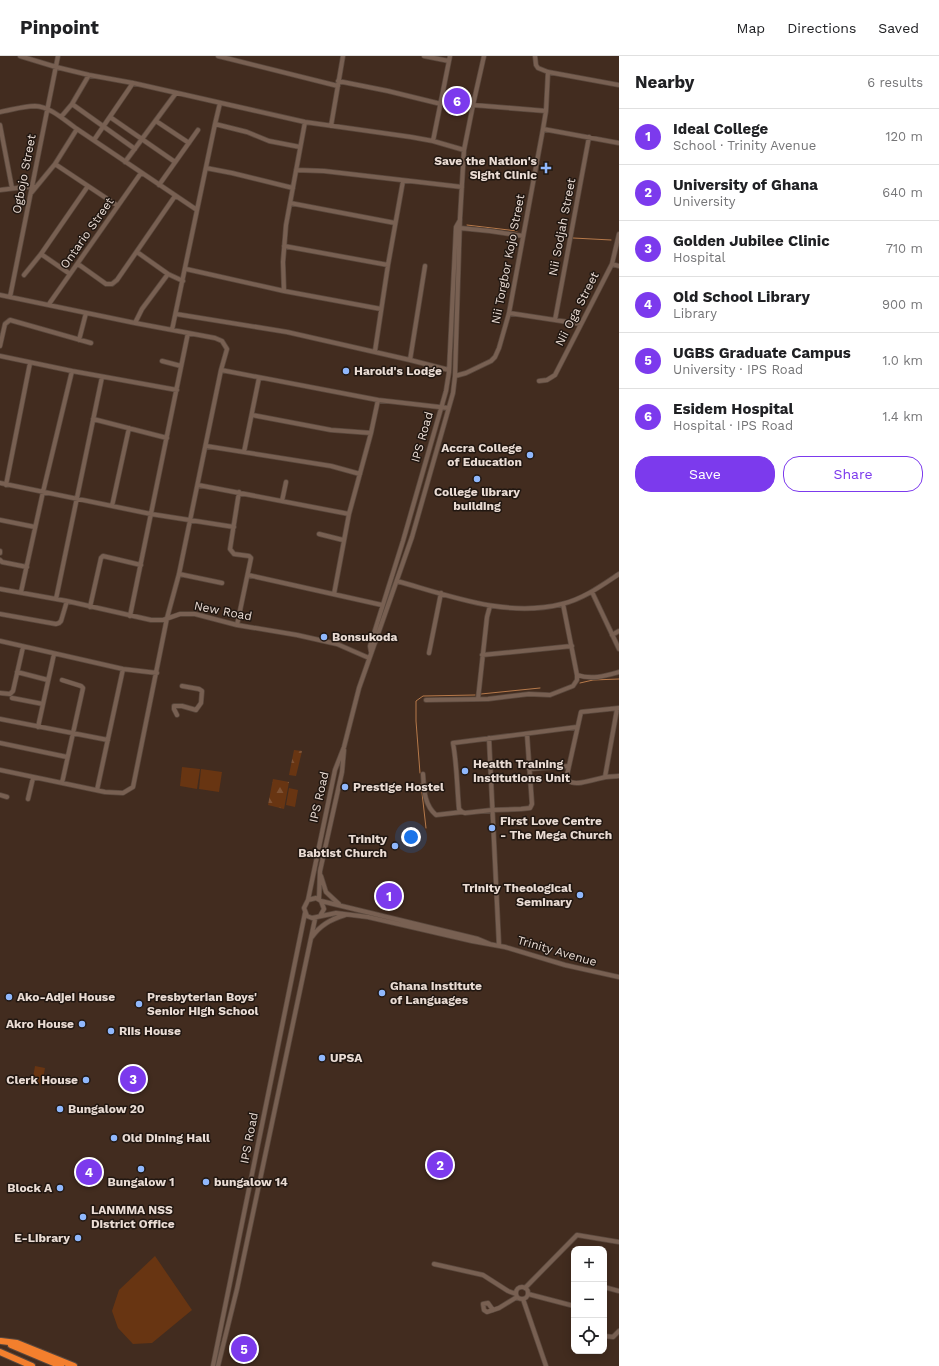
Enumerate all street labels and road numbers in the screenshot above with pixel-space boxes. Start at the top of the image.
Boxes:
street label: Ogbojo Street [9,133,39,215]
street label: Nii Sodjah Street [546,177,578,277]
street label: Nii Torgbor Kojo Street [489,193,527,325]
street label: Ontario Street [57,195,117,271]
street label: Nii Oga Street [552,270,602,348]
street label: IPS Road [408,410,436,464]
street label: New Road [193,599,253,623]
street label: IPS Road [306,770,332,824]
street label: Trinity Avenue [516,933,598,969]
street label: IPS Road [237,1111,261,1165]

